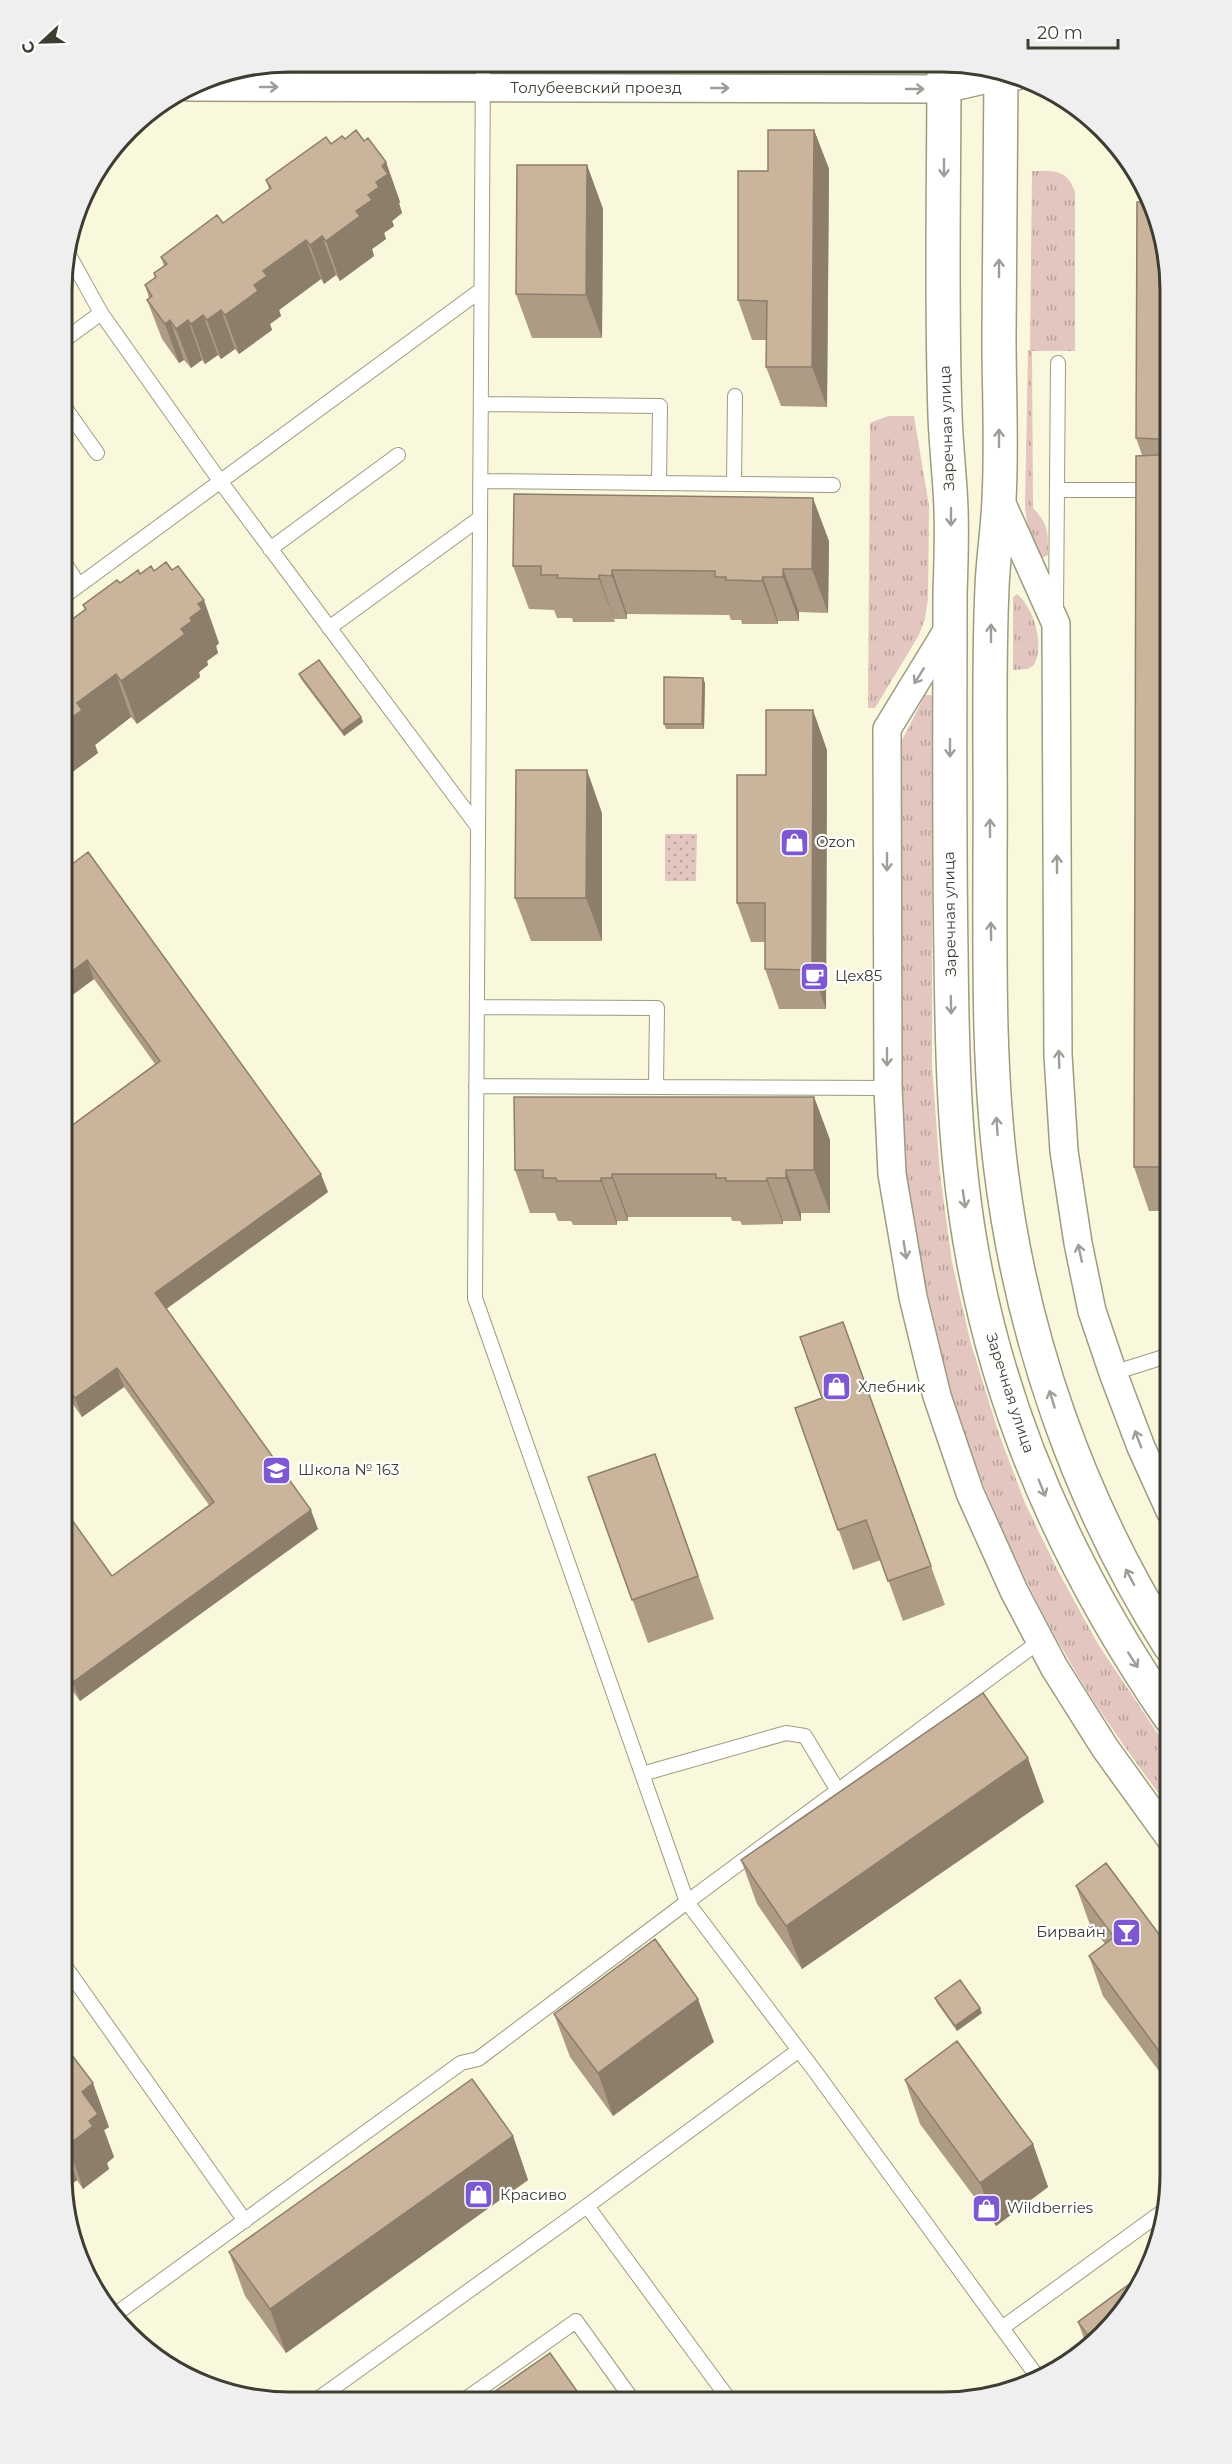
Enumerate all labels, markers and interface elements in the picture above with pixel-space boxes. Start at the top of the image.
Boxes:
north arrow [12,12,72,72]
scale bar [1028,12,1118,50]
text: 20 m [1037,22,1083,44]
text: С [17,38,40,56]
street label: Толубеевский проезд [510,78,682,97]
one-way arrow [258,81,278,93]
one-way arrow [710,82,730,94]
one-way arrow [905,83,925,95]
one-way arrow [938,158,950,178]
one-way arrow [994,259,1005,279]
street label: Заречная улица [935,365,958,491]
one-way arrow [993,429,1005,449]
one-way arrow [945,507,957,527]
one-way arrow [986,624,997,644]
one-way arrow [913,667,925,684]
one-way arrow [944,737,956,757]
one-way arrow [985,819,996,839]
shop icon: Ozon [779,826,811,858]
place label: Ozon [816,832,856,851]
one-way arrow [881,851,893,871]
street label: Заречная улица [939,851,960,977]
one-way arrow [1051,855,1063,875]
one-way arrow [985,921,997,941]
cafe icon: Цех85 [798,960,830,992]
place label: Цех85 [835,966,882,985]
one-way arrow [946,995,957,1015]
one-way arrow [881,1046,893,1066]
one-way arrow [1053,1050,1064,1070]
one-way arrow [991,1116,1002,1136]
one-way arrow [959,1189,970,1209]
one-way arrow [900,1240,911,1260]
one-way arrow [1074,1244,1085,1263]
street label: Заречная улица [982,1330,1039,1455]
shop icon: Хлебник [821,1371,853,1403]
place label: Хлебник [858,1377,926,1396]
one-way arrow [1046,1390,1057,1409]
one-way arrow [1131,1430,1142,1449]
school or university icon: Школа № 163 [261,1454,293,1486]
place label: Школа № 163 [298,1460,399,1479]
one-way arrow [1037,1478,1048,1497]
one-way arrow [1124,1569,1136,1586]
one-way arrow [1127,1652,1139,1668]
bar icon: Бирвайн [1111,1916,1143,1948]
place label: Бирвайн [1036,1922,1106,1941]
shop icon: Красиво [463,2179,495,2211]
place label: Красиво [500,2185,567,2204]
shop icon: Wildberries [970,2192,1002,2224]
place label: Wildberries [1007,2198,1093,2217]

